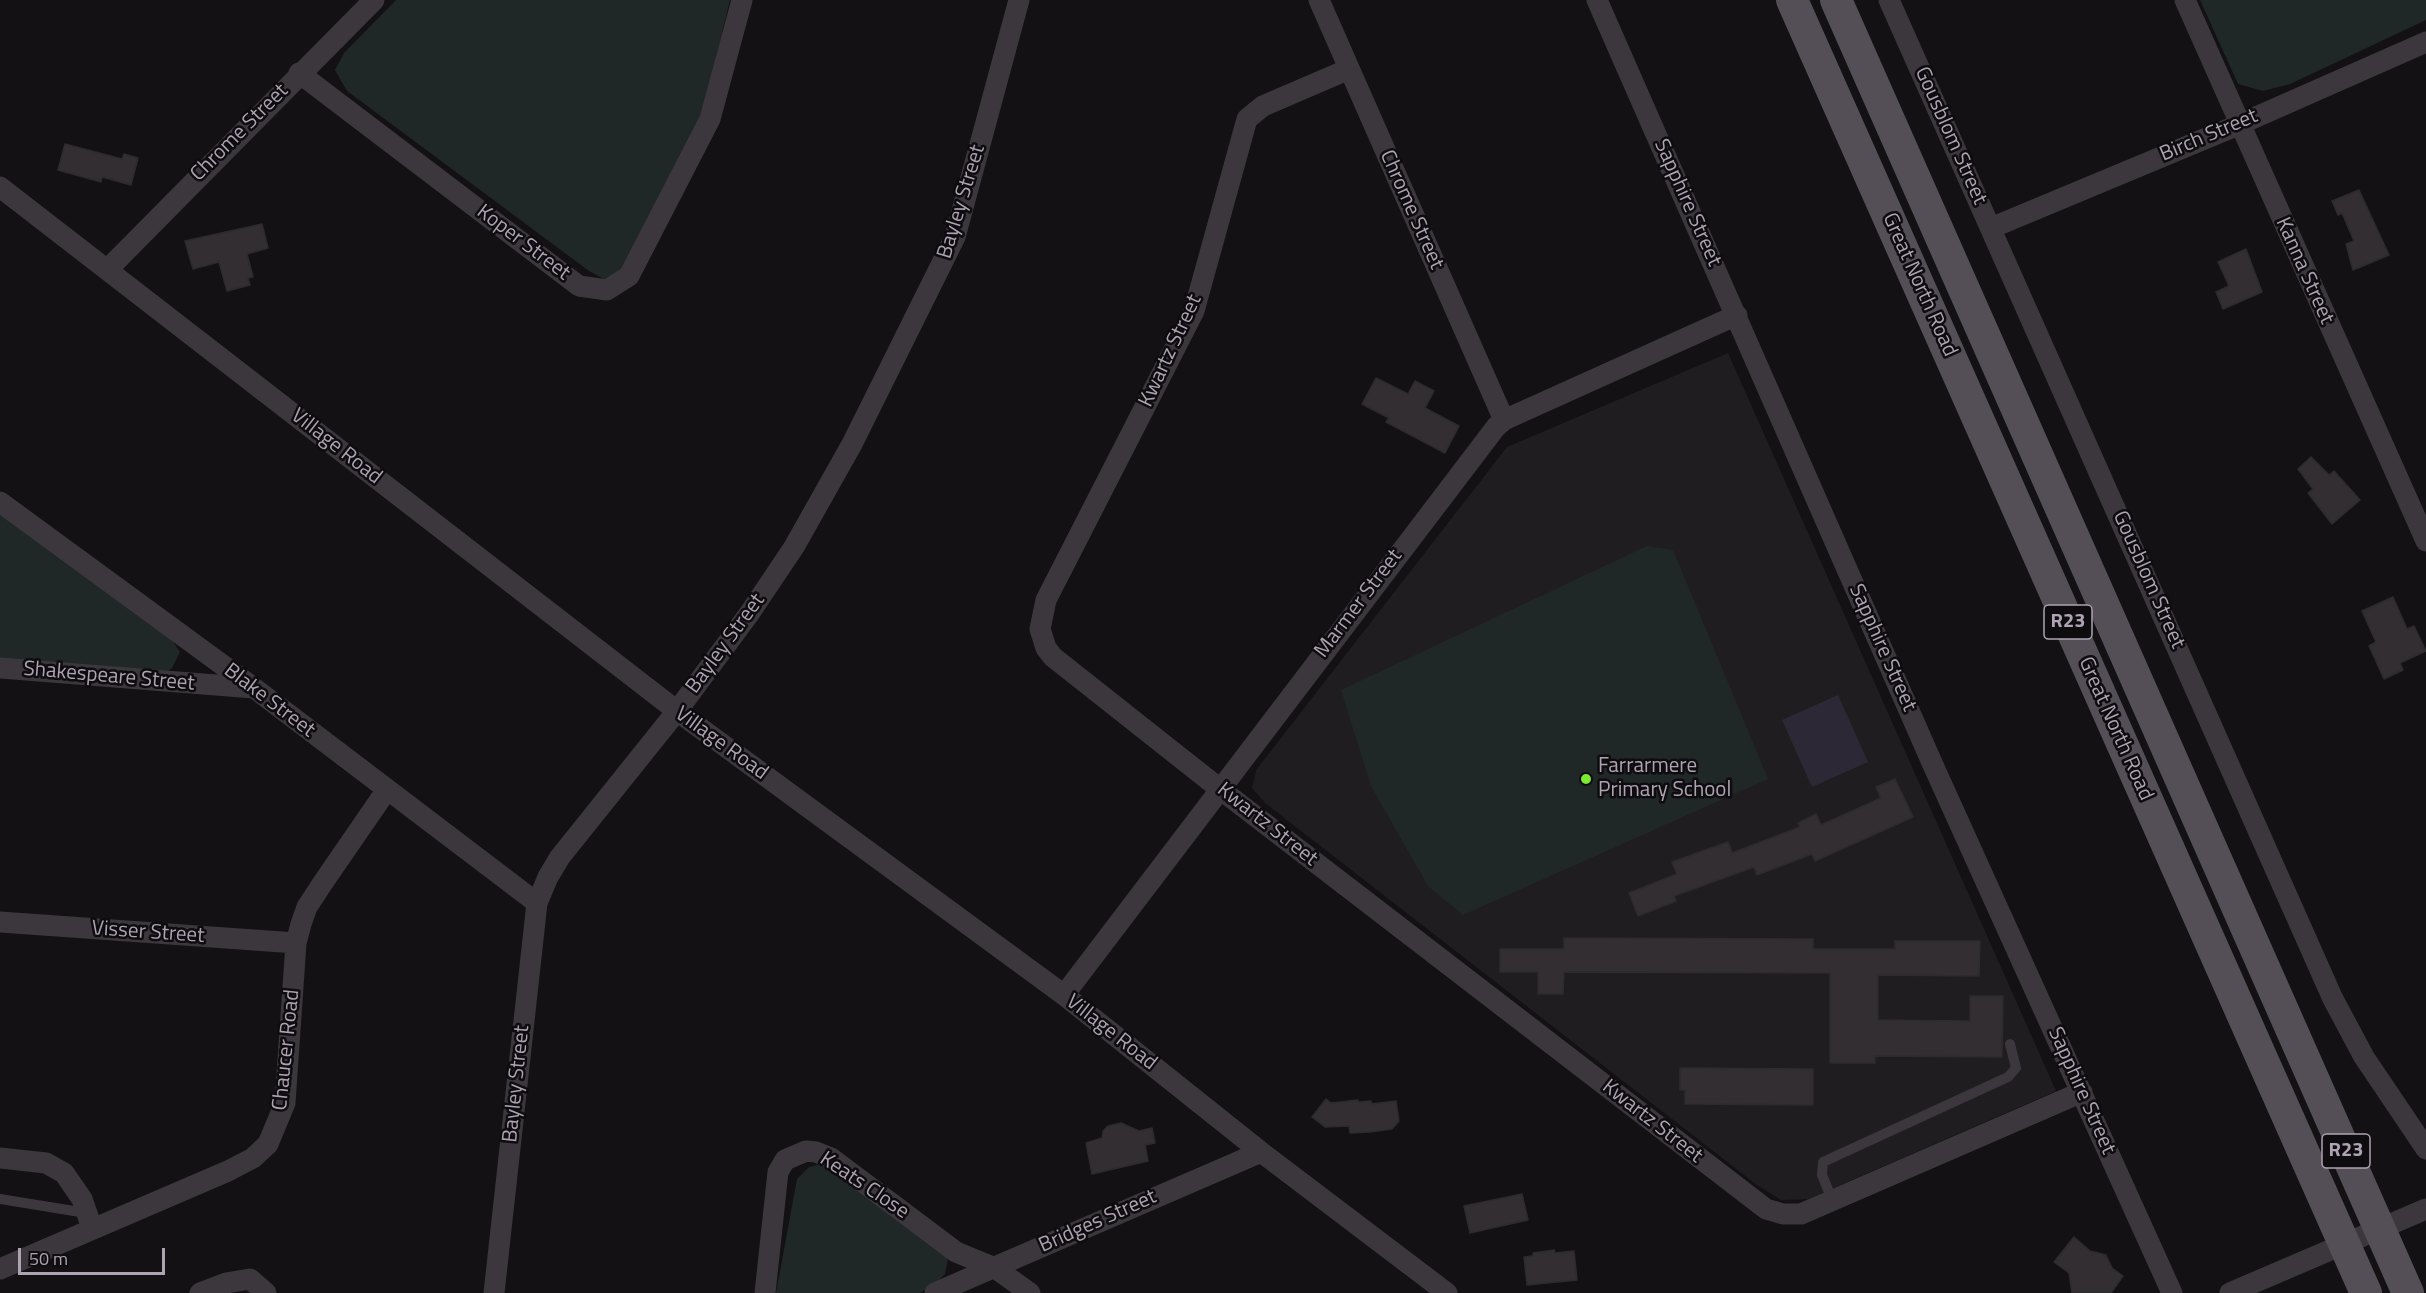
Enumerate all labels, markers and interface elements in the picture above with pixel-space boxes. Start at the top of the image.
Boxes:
street label: Gousblom Street [1908,63,1992,209]
street label: Chrome Street [186,79,294,187]
street label: Birch Street [2156,104,2262,168]
street label: Sapphire Street [1648,136,1726,270]
street label: Bayley Street [933,142,991,262]
street label: Chrome Street [1374,147,1448,273]
street label: Koper Street [471,200,575,286]
street label: Great North Road [1876,209,1962,361]
street label: Kanna Street [2269,214,2339,328]
street label: Kwartz Street [1134,291,1208,411]
street label: Village Road [285,404,387,490]
street label: Gousblom Street [2106,507,2190,653]
street label: Marmer Street [1310,545,1408,663]
street label: Sapphire Street [1843,581,1921,715]
street label: Bayley Street [681,589,771,699]
road number: R23 [2044,605,2092,639]
street label: Great North Road [2072,653,2158,805]
street label: Shakespeare Street [22,657,196,697]
street label: Blake Street [219,659,319,743]
street label: Village Road [670,702,772,786]
place label: Farrarmere Primary School [1598,754,1731,804]
marker: Farrarmere Primary School [1579,772,1593,786]
street label: Kwartz Street [1212,778,1322,872]
street label: Visser Street [91,916,205,950]
street label: Chaucer Road [268,988,306,1112]
street label: Village Road [1060,990,1162,1076]
street label: Bayley Street [498,1024,536,1144]
street label: Sapphire Street [2042,1024,2120,1158]
street label: Kwartz Street [1597,1075,1707,1169]
road number: R23 [2322,1134,2370,1168]
street label: Keats Close [815,1147,913,1225]
street label: Bridges Street [1035,1185,1161,1259]
scale bar [21,1236,168,1274]
text: 50 m [29,1245,68,1272]

